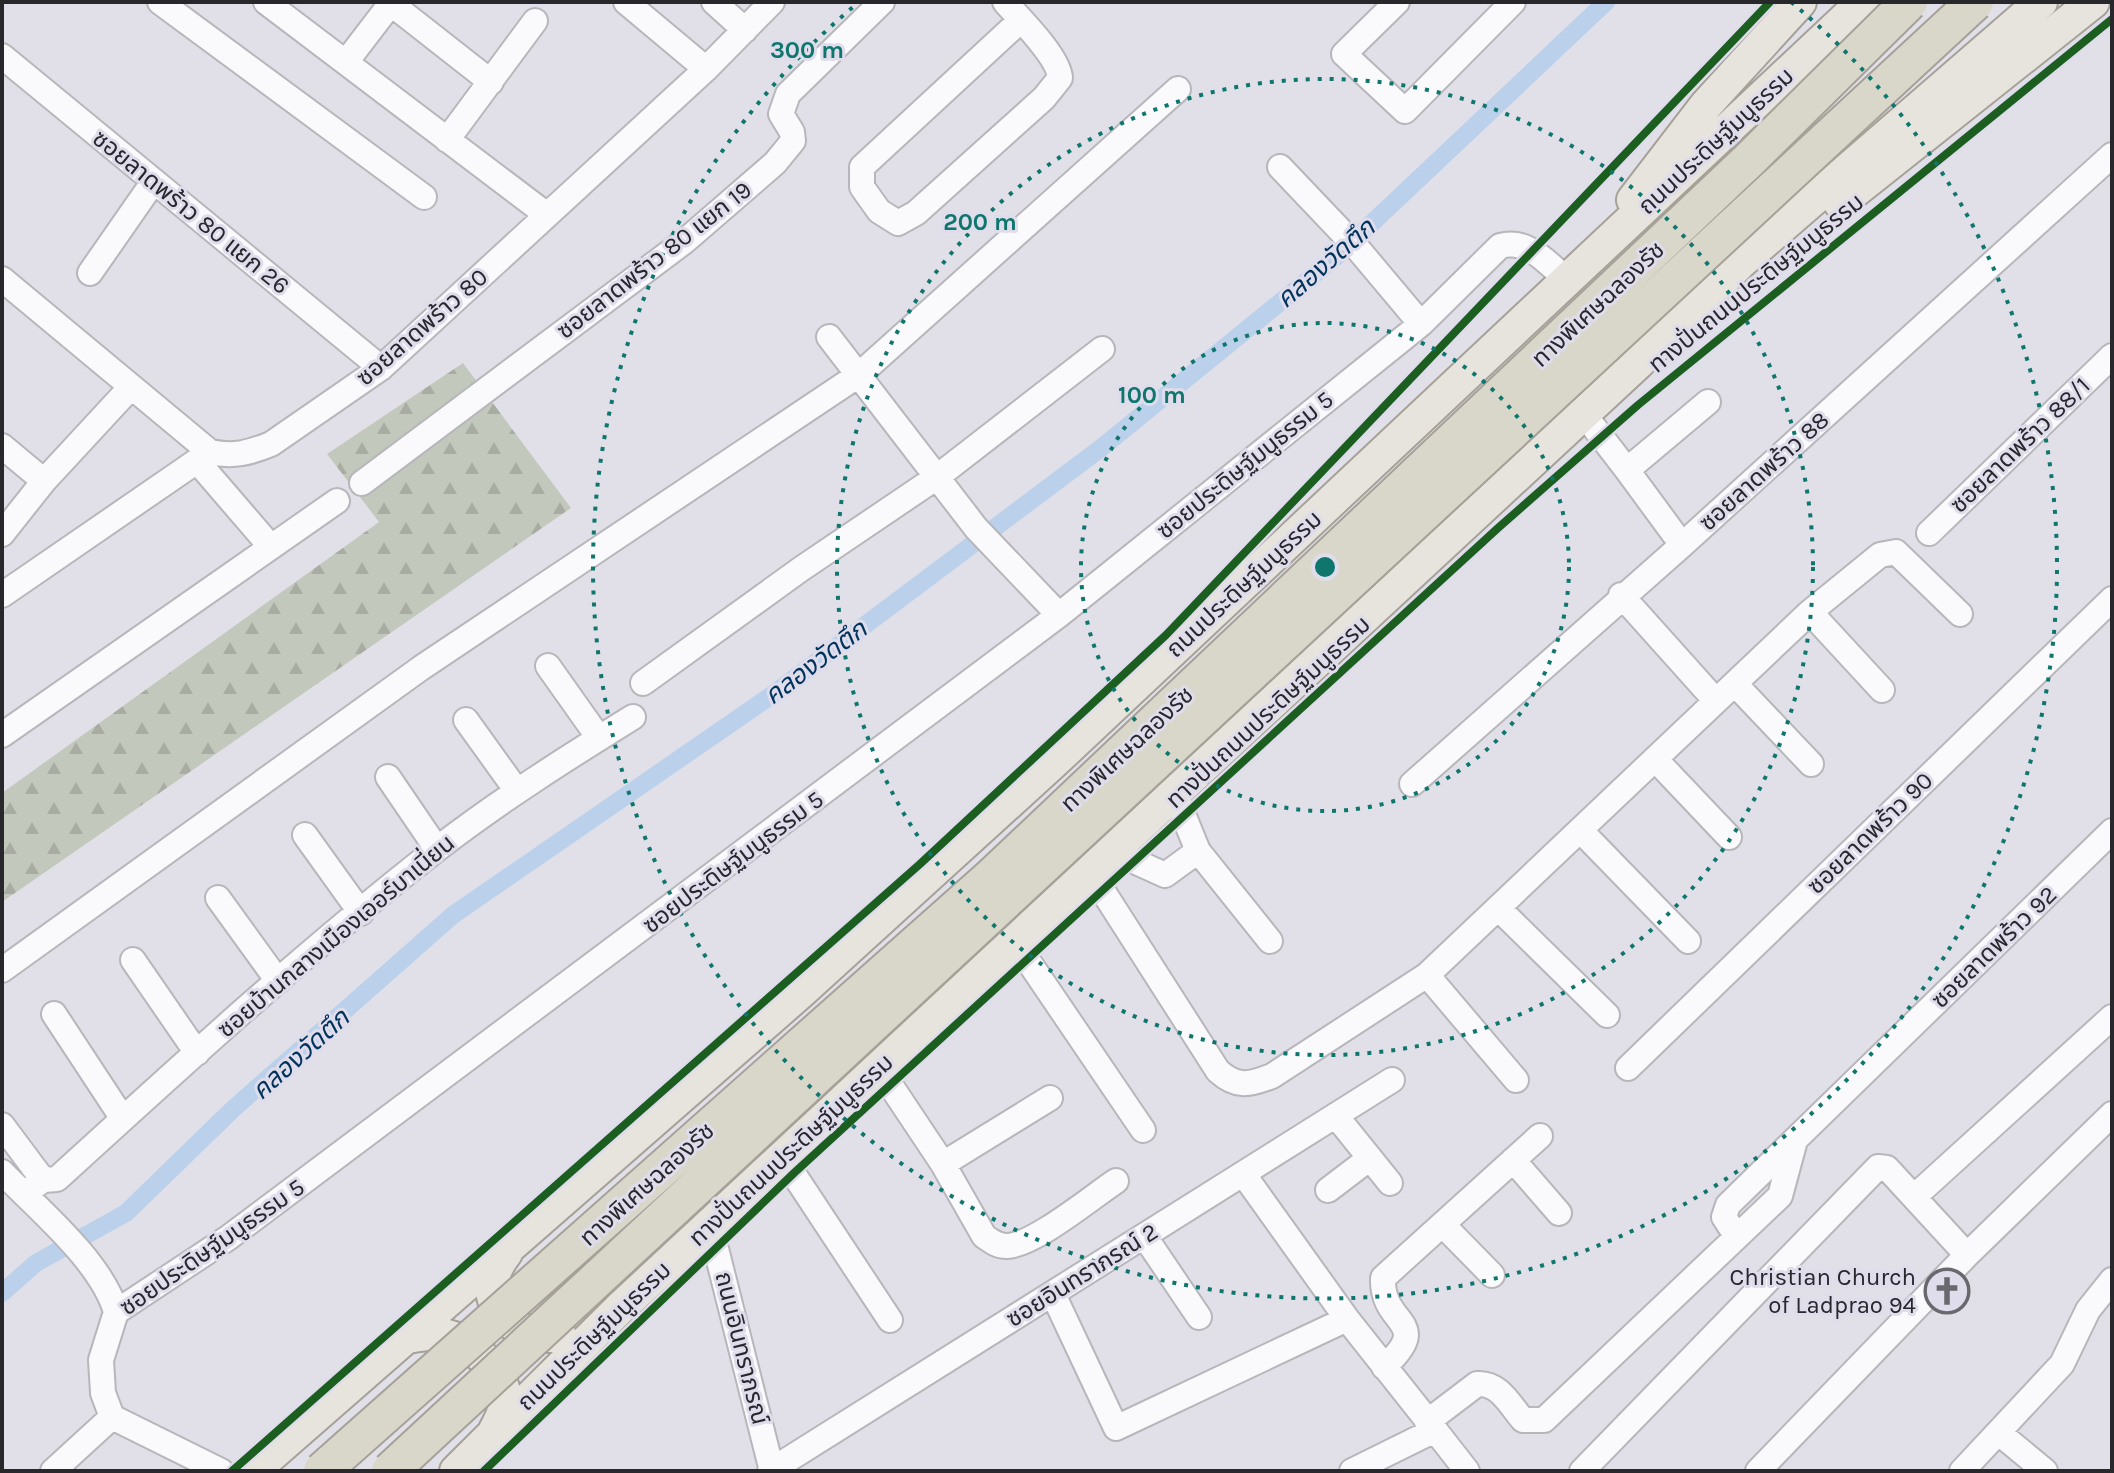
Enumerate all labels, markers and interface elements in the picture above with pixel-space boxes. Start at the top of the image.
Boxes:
text: 300 m [770,36,844,64]
street label: ถนนประดิษฐ์มนูธรรม [1633,62,1800,221]
street label: ซอยลาดพร้าว 80 แยก 26 [87,124,295,300]
street label: ซอยลาดพร้าว 80 แยก 19 [551,175,757,345]
street label: ทางปั่นถนนประดิษฐ์มนูธรรม [1642,186,1870,379]
text: 200 m [943,208,1017,236]
water label: คลองวัดตึก [1270,211,1382,315]
street label: ทางพิเศษฉลองรัช [1526,235,1670,373]
street label: ซอยลาดพร้าว 80 [351,263,493,391]
street label: ซอยลาดพร้าว 88/1 [1944,371,2096,519]
text: 100 m [1118,381,1186,409]
street label: ซอยประดิษฐ์มนูธรรม 5 [1151,385,1340,546]
street label: ซอยลาดพร้าว 88 [1693,405,1835,537]
street label: ถนนประดิษฐ์มนูธรรม [1161,505,1328,664]
centre of rings [1311,553,1339,581]
street label: ทางปั่นถนนประดิษฐ์มนูธรรม [1159,609,1376,815]
water label: คลองวัดตึก [758,613,874,711]
street label: ทางพิเศษฉลองรัช [1055,680,1199,818]
street label: ซอยลาดพร้าว 90 [1801,766,1939,900]
street label: ซอยประดิษฐ์มนูธรรม 5 [637,785,829,940]
street label: ซอยบ้านกลางเมืองเออร์บาเนี่ยน [210,826,460,1043]
street label: ซอยลาดพร้าว 92 [1926,880,2062,1014]
water label: คลองวัดตึก [245,1002,357,1106]
street label: ทางปั่นถนนประดิษฐ์มนูธรรม [682,1047,899,1253]
street label: ทางพิเศษฉลองรัช [574,1116,720,1252]
street label: ซอยประดิษฐ์มนูธรรม 5 [114,1173,310,1322]
street label: ซอยอินทราภรณ์ 2 [1001,1217,1163,1333]
street label: ถนนประดิษฐ์มนูธรรม [512,1256,677,1417]
place label: Christian Church of Ladprao 94 [1730,1263,1916,1319]
church icon: Christian Church of Ladprao 94 [1923,1267,1971,1315]
street label: ถนนอินทราภรณ์ [709,1269,775,1427]

